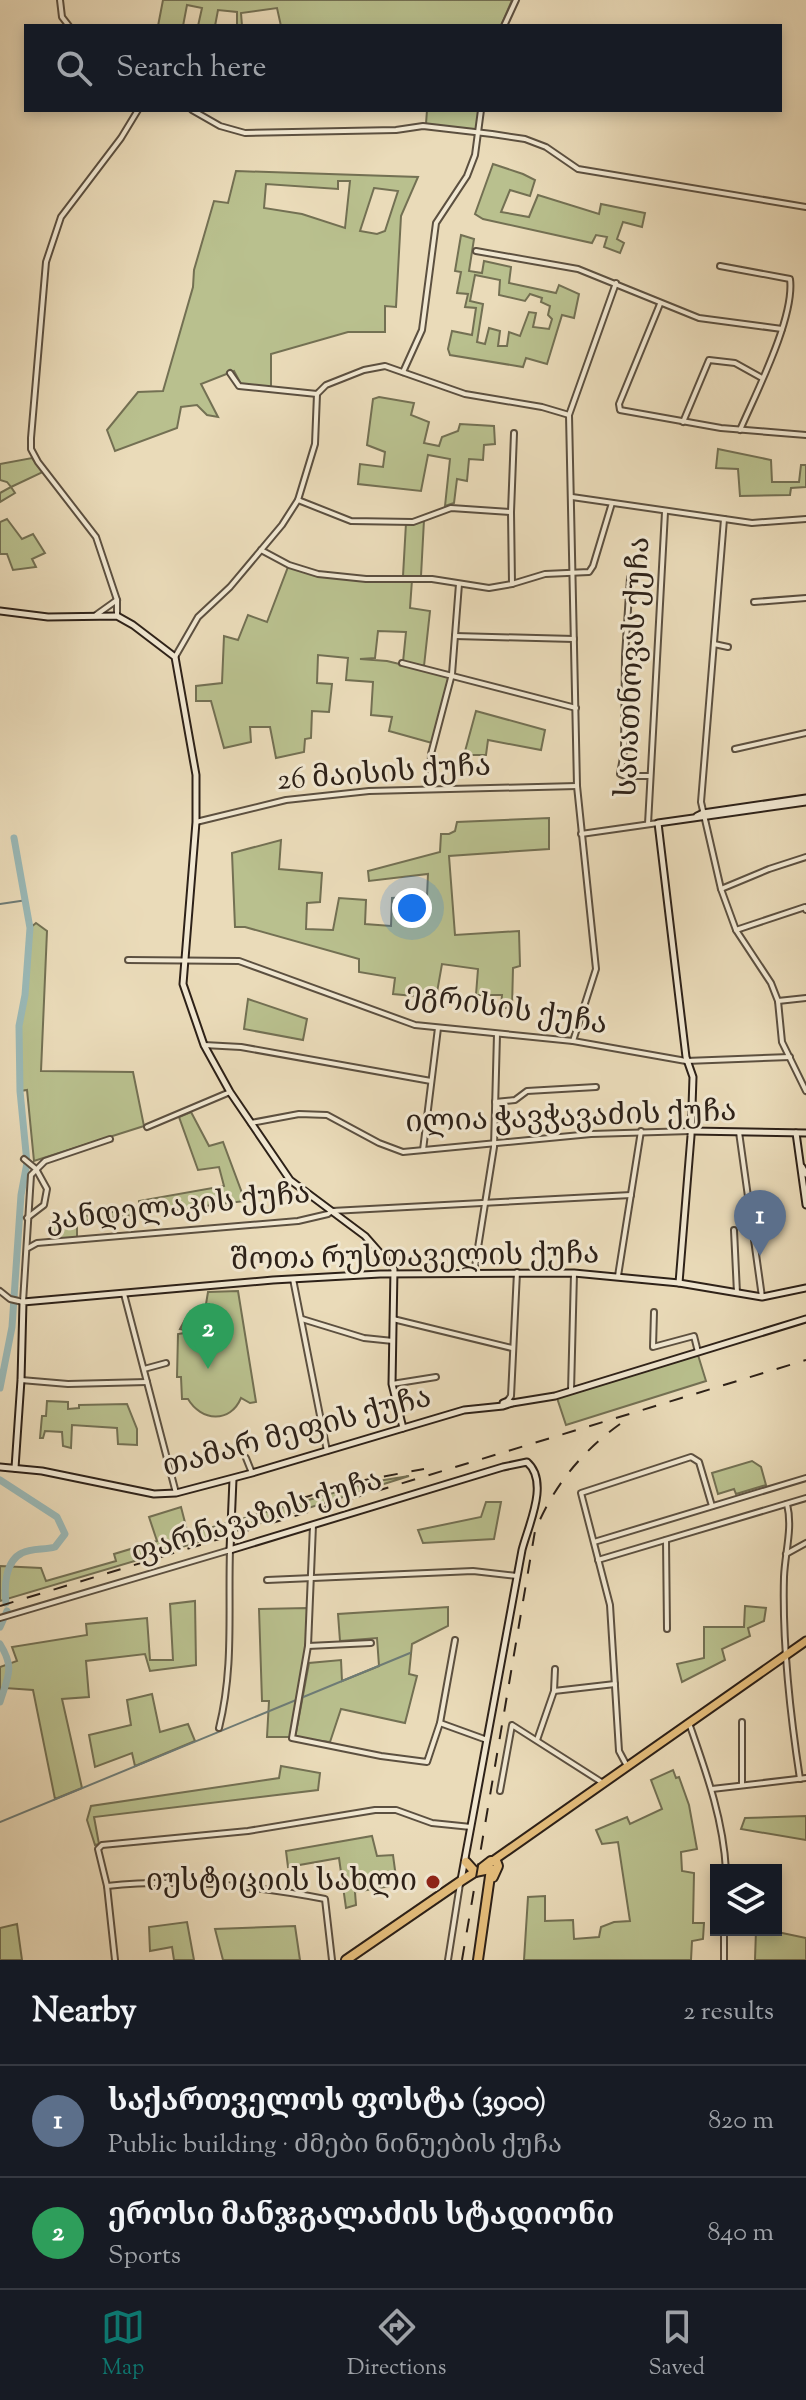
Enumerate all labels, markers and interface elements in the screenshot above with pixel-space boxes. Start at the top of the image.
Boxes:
search box [24,24,782,112]
icon: search [52,46,96,90]
text: Search here [116,47,266,90]
street label: საიათნოვას ქუჩა [606,536,662,798]
street label: 26 მაისის ქუჩა [276,745,492,803]
your location [392,888,432,928]
street label: ეგრისის ქუჩა [402,973,610,1047]
street label: ილია ჭავჭავაძის ქუჩა [405,1091,737,1145]
street label: კანდელაკის ქუჩა [44,1173,312,1243]
pin: 1 [734,1190,786,1256]
street label: შოთა რუსთაველის ქუჩა [230,1233,600,1283]
pin: 2 [182,1303,234,1369]
street label: თამარ მეფის ქუჩა [158,1376,436,1490]
street label: ფარნავაზის ქუჩა [126,1459,388,1577]
place label: იუსტიციის სახლი [146,1861,417,1904]
map controls [710,1864,782,1936]
button: layers [710,1864,782,1936]
marker: იუსტიციის სახლი [424,1873,442,1891]
text: Nearby [32,1988,137,2037]
text: 2 results [683,1994,774,2031]
text: საქართველოს ფოსტა (3900) [108,2081,546,2124]
text: 1 [54,2103,62,2140]
text: 820 m [708,2103,774,2140]
text: Public building · ძმები ნინუების ქუჩა [108,2127,562,2164]
text: ეროსი მანჯგალაძის სტადიონი [108,2195,614,2238]
text: 2 [52,2215,64,2252]
text: 840 m [708,2215,774,2252]
text: Sports [108,2238,181,2275]
tab: Map [101,2305,145,2385]
tab: Directions [347,2305,446,2385]
tab: Saved [648,2305,705,2385]

